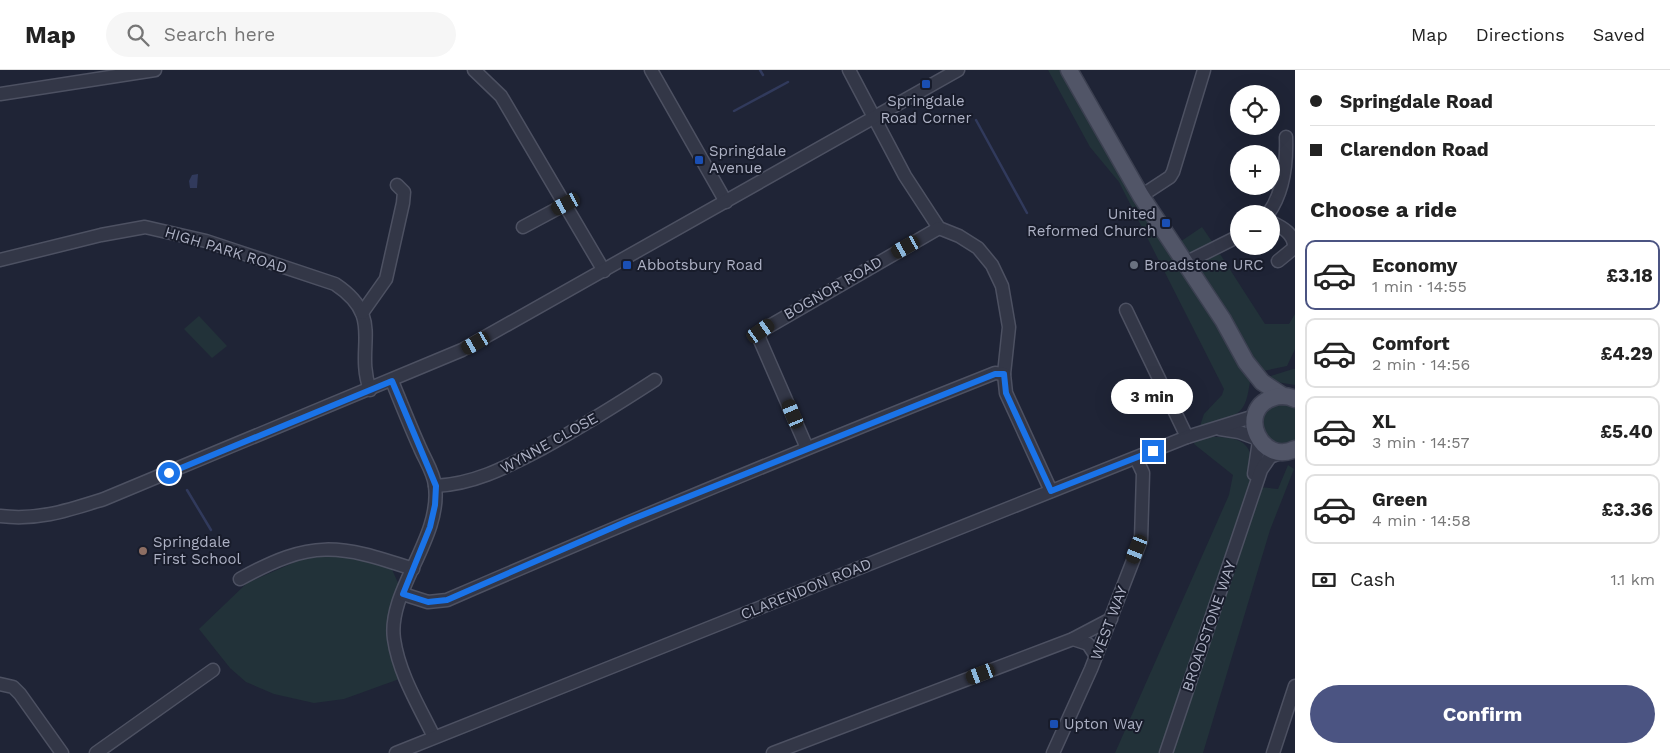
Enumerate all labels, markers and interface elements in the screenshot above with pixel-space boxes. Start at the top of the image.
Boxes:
search box [106,12,456,57]
text: Map [25,21,76,49]
icon: search [124,21,152,49]
text: Search here [164,23,275,46]
text: Map [1411,24,1448,45]
text: Directions [1476,24,1565,45]
text: Saved [1593,24,1645,45]
marker: Springdale Road Corner [920,78,932,90]
map controls [1230,85,1280,255]
button: locate [1230,85,1280,135]
text: Springdale Road [1340,90,1493,113]
place label: Springdale Road Corner [880,92,972,127]
text: Clarendon Road [1340,138,1489,161]
place label: Springdale Avenue [709,142,786,177]
button: + [1230,145,1280,195]
marker: Springdale Avenue [693,154,705,166]
car [549,190,582,218]
text: Choose a ride [1310,197,1457,222]
place label: United Reformed Church [1027,205,1156,240]
button: − [1230,205,1280,255]
marker: United Reformed Church [1160,217,1172,229]
street label: HIGH PARK ROAD [163,223,289,277]
car [889,233,922,261]
street label: BOGNOR ROAD [781,253,885,323]
icon: car [1312,253,1357,298]
text: Economy [1372,254,1457,277]
place label: Abbotsbury Road [637,256,763,274]
place label: Broadstone URC [1144,256,1264,274]
marker: Abbotsbury Road [621,259,633,271]
marker: Broadstone URC [1128,259,1140,271]
text: £3.18 [1606,264,1653,287]
text: 1 min · 14:55 [1372,277,1467,296]
car [744,316,777,346]
car [459,329,492,357]
icon: car [1312,331,1357,376]
text: Comfort [1372,332,1450,355]
text: £4.29 [1600,342,1653,365]
text: 2 min · 14:56 [1372,355,1470,374]
callout: 3 min [1112,378,1194,414]
text: 3 min [1130,387,1174,406]
car [780,397,805,431]
street label: WYNNE CLOSE [497,409,601,477]
icon: car [1312,409,1357,454]
text: XL [1372,410,1396,433]
text: £5.40 [1600,420,1653,443]
text: 3 min · 14:57 [1372,433,1469,452]
route end [1142,440,1164,462]
route start [158,462,180,484]
icon: car [1312,487,1357,532]
text: Green [1372,488,1428,511]
text: £3.36 [1601,498,1653,521]
text: 4 min · 14:58 [1372,511,1471,530]
car [1124,532,1149,566]
place label: Springdale First School [153,533,242,568]
marker: Springdale First School [137,545,149,557]
street label: CLARENDON ROAD [738,555,874,623]
street label: BROADSTONE WAY [1178,558,1240,694]
icon: cash [1310,566,1338,594]
text: Cash [1350,568,1396,591]
text: 1.1 km [1610,570,1655,589]
street label: WEST WAY [1087,583,1132,663]
car [964,662,997,686]
button: Confirm [1310,685,1655,743]
place label: Upton Way [1064,715,1143,733]
marker: Upton Way [1048,718,1060,730]

